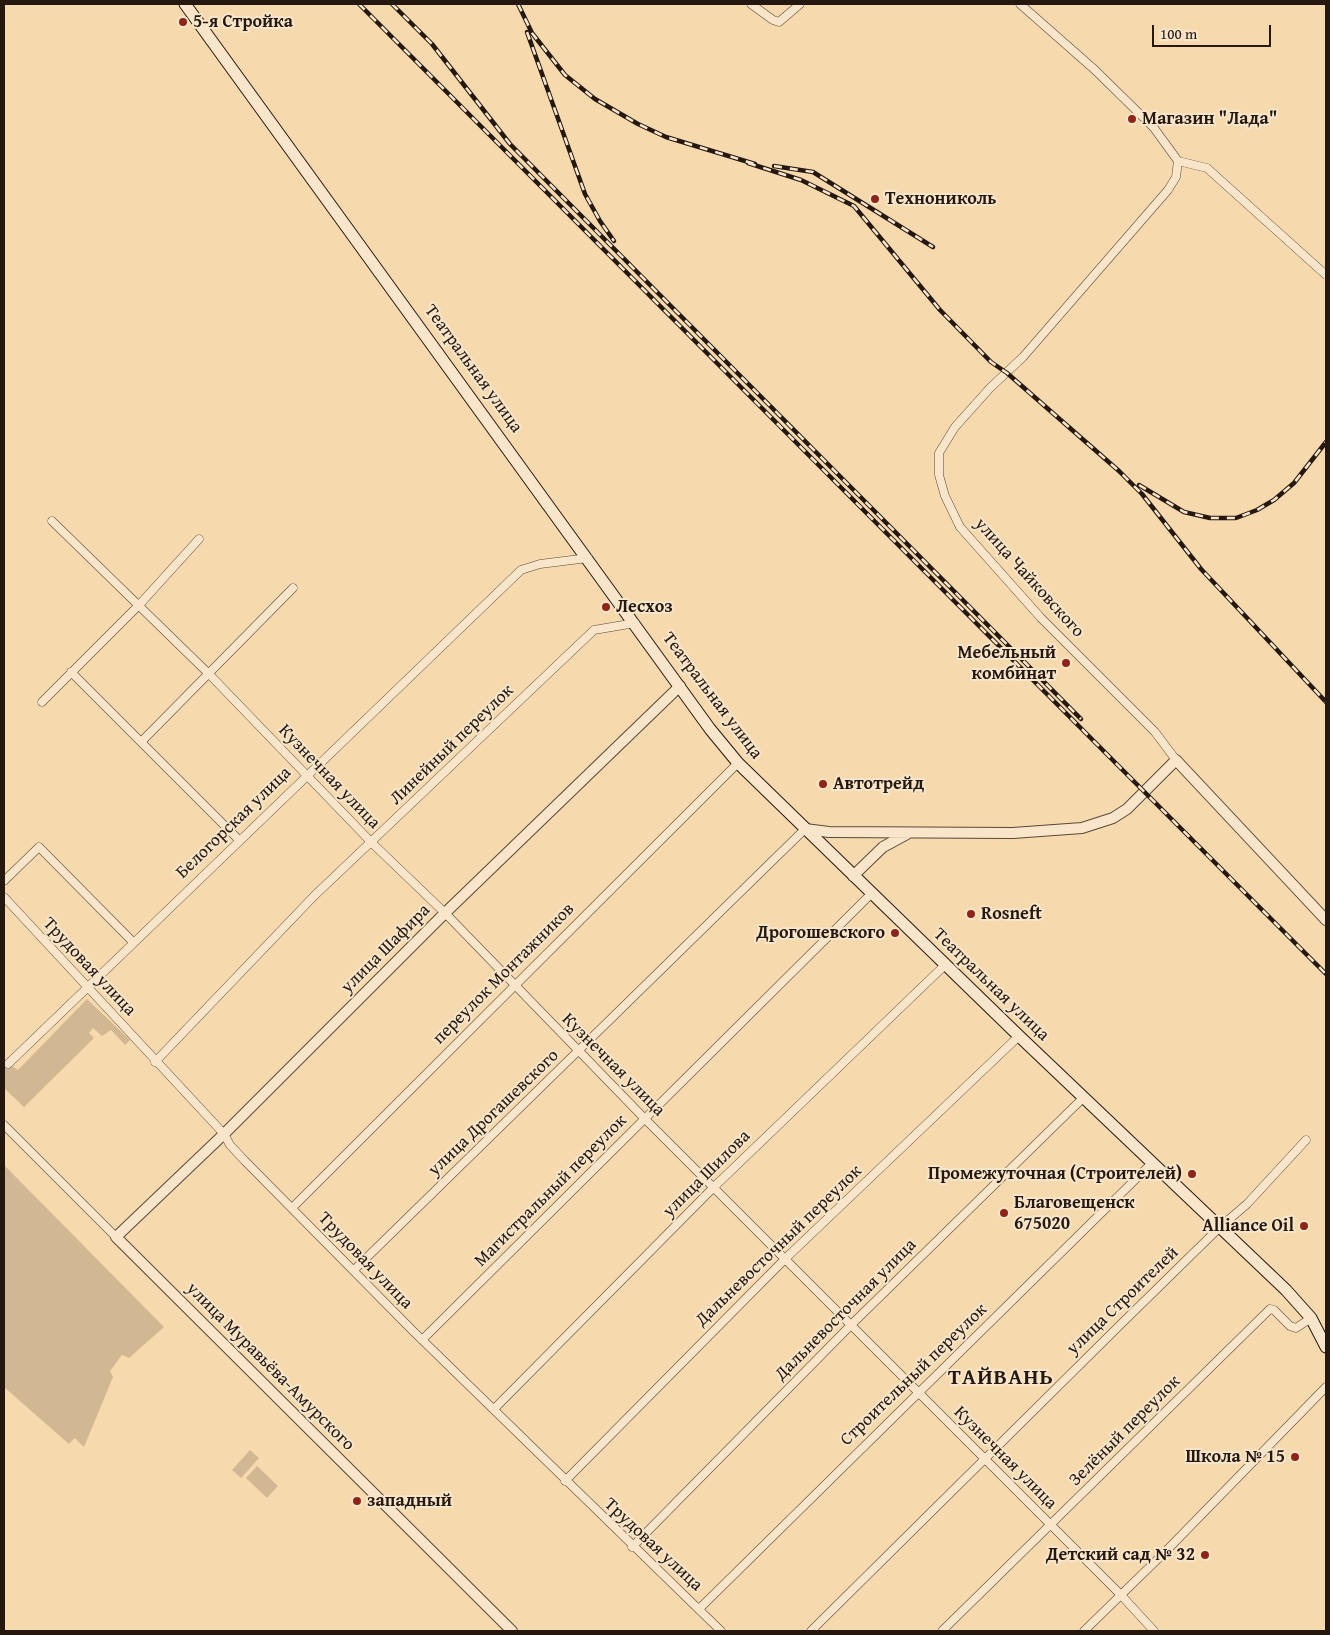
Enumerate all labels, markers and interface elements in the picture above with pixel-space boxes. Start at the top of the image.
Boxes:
place label: 5-я Стройка [193,11,293,33]
scale bar [1155,15,1274,47]
marker: 5-я Стройка [177,16,189,28]
text: 100 m [1160,23,1197,44]
place label: Магазин "Лада" [1142,108,1277,130]
marker: Магазин "Лада" [1126,113,1138,125]
place label: Технониколь [885,188,997,210]
marker: Технониколь [869,193,881,205]
street label: Театральная улица [419,301,527,437]
street label: улица Чайковского [970,514,1088,642]
place label: Лесхоз [616,596,673,618]
marker: Лесхоз [600,601,612,613]
street label: Театральная улица [657,628,767,764]
place label: Мебельный комбинат [957,642,1056,684]
marker: Мебельный комбинат [1060,657,1072,669]
street label: Линейный переулок [386,680,518,810]
street label: Кузнечная улица [274,720,384,834]
street label: Белогорская улица [172,762,296,884]
place label: Автотрейд [833,773,924,795]
marker: Автотрейд [817,778,829,790]
street label: переулок Монтажников [429,899,579,1049]
street label: улица Шафира [337,900,435,998]
place label: Rosneft [981,903,1042,925]
marker: Rosneft [965,908,977,920]
street label: Трудовая улица [38,913,140,1021]
place label: Дрогошевского [756,922,885,944]
street label: Театральная улица [928,924,1054,1046]
marker: Дрогошевского [889,927,901,939]
street label: Кузнечная улица [557,1009,669,1121]
street label: улица Дрогашевского [424,1045,564,1181]
street label: Магистральный переулок [470,1110,632,1272]
street label: улица Шилова [659,1126,755,1222]
street label: Дальневосточный переулок [691,1161,867,1331]
place label: Промежуточная (Строителей) [928,1163,1182,1185]
marker: Промежуточная (Строителей) [1186,1168,1198,1180]
place label: Благовещенск 675020 [1014,1192,1135,1234]
marker: Благовещенск 675020 [998,1207,1010,1219]
street label: Трудовая улица [313,1208,417,1314]
place label: Alliance Oil [1202,1215,1294,1237]
marker: Alliance Oil [1298,1220,1310,1232]
street label: Дальневосточная улица [771,1235,921,1385]
street label: улица Строителей [1063,1242,1183,1360]
street label: улица Муравьёва-Амурского [181,1278,359,1456]
street label: Строительный переулок [836,1299,992,1451]
district label: ТАЙВАНЬ [947,1365,1055,1391]
street label: Зелёный переулок [1065,1371,1185,1491]
street label: Кузнечная улица [949,1402,1061,1514]
place label: Школа № 15 [1185,1446,1285,1468]
marker: Школа № 15 [1289,1451,1301,1463]
place label: западный [367,1490,452,1512]
street label: Трудовая улица [599,1494,707,1596]
marker: западный [351,1495,363,1507]
place label: Детский сад № 32 [1046,1544,1195,1566]
marker: Детский сад № 32 [1199,1549,1211,1561]

